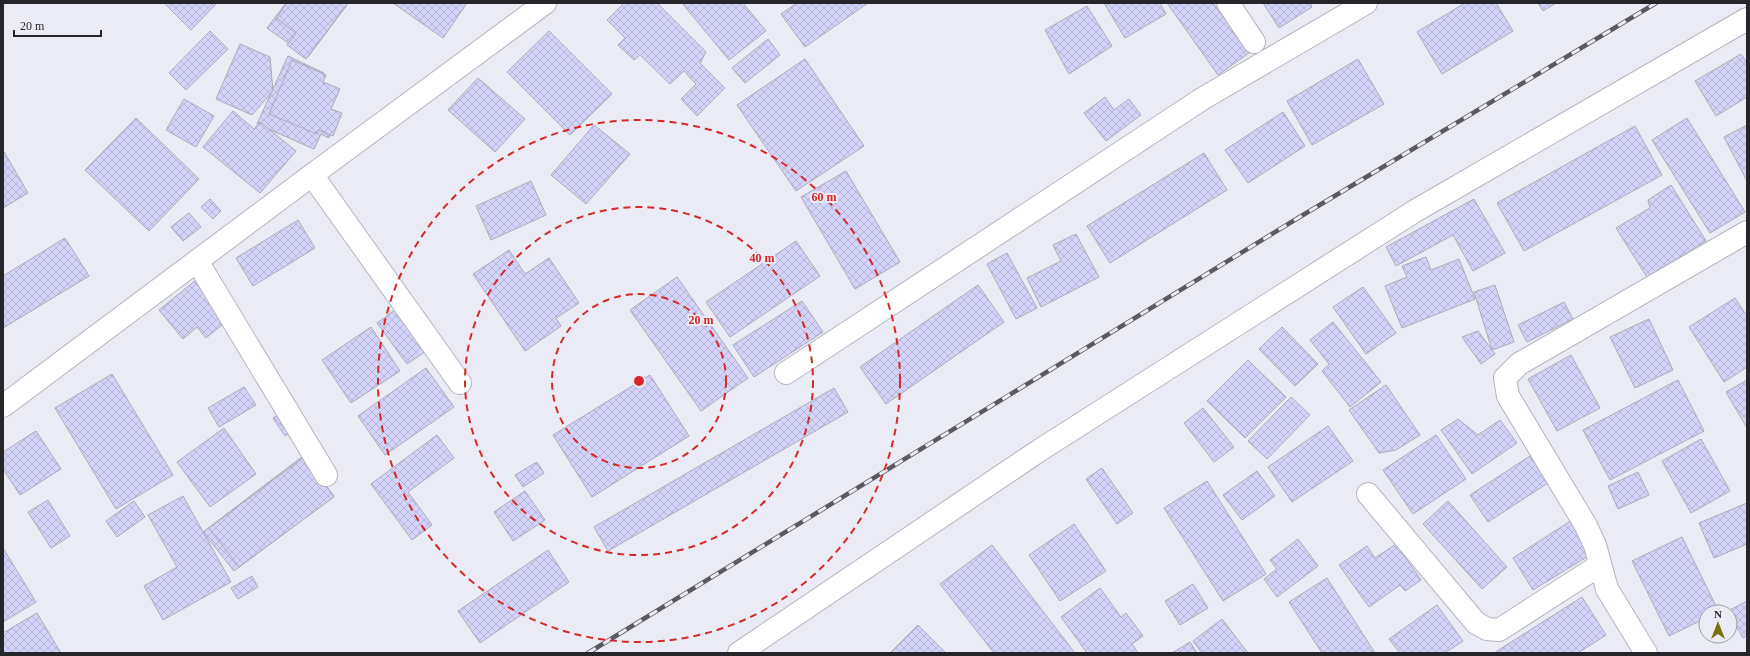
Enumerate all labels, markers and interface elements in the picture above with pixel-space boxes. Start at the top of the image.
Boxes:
scale bar [14,12,101,38]
text: 20 m [20,19,45,33]
text: 60 m [812,190,837,204]
text: 40 m [750,251,775,265]
text: 20 m [689,313,714,327]
centre of rings [632,374,646,388]
north arrow [1698,604,1738,644]
text: N [1714,608,1722,620]

